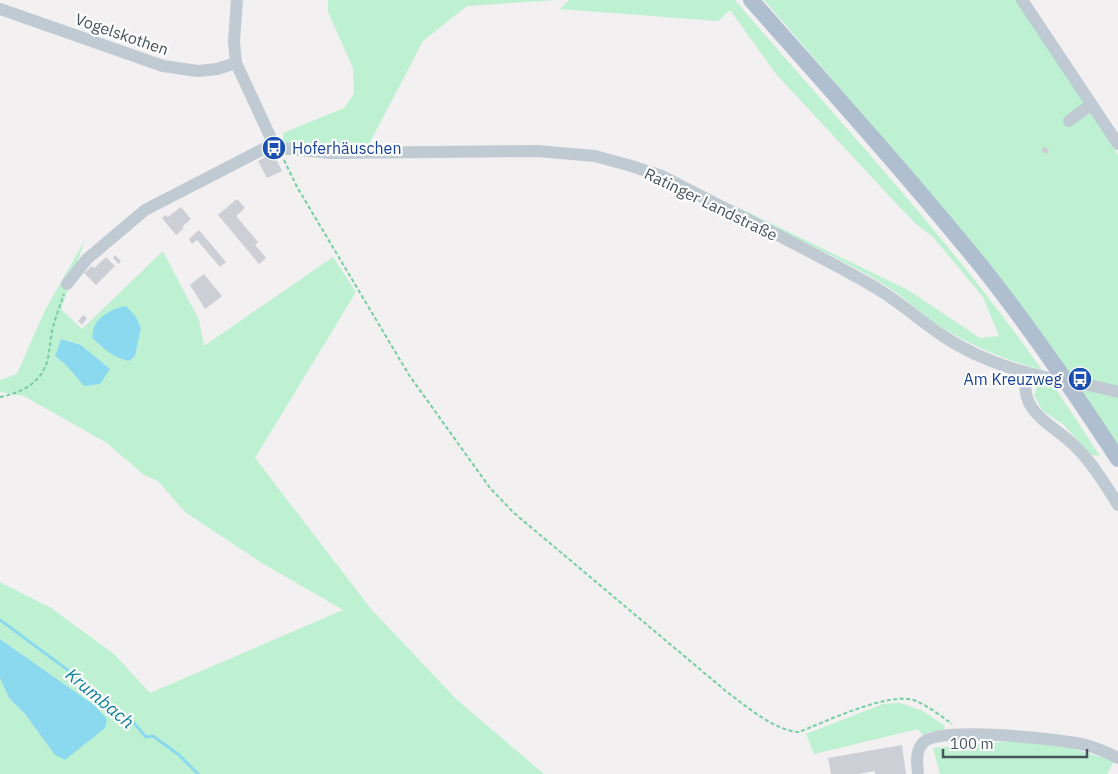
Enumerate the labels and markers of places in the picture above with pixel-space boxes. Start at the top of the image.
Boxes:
bus stop icon: Hoferhäuschen [261,135,287,161]
place label: Hoferhäuschen [292,138,401,158]
bus stop icon: Am Kreuzweg [1067,366,1093,392]
place label: Am Kreuzweg [963,369,1063,389]

